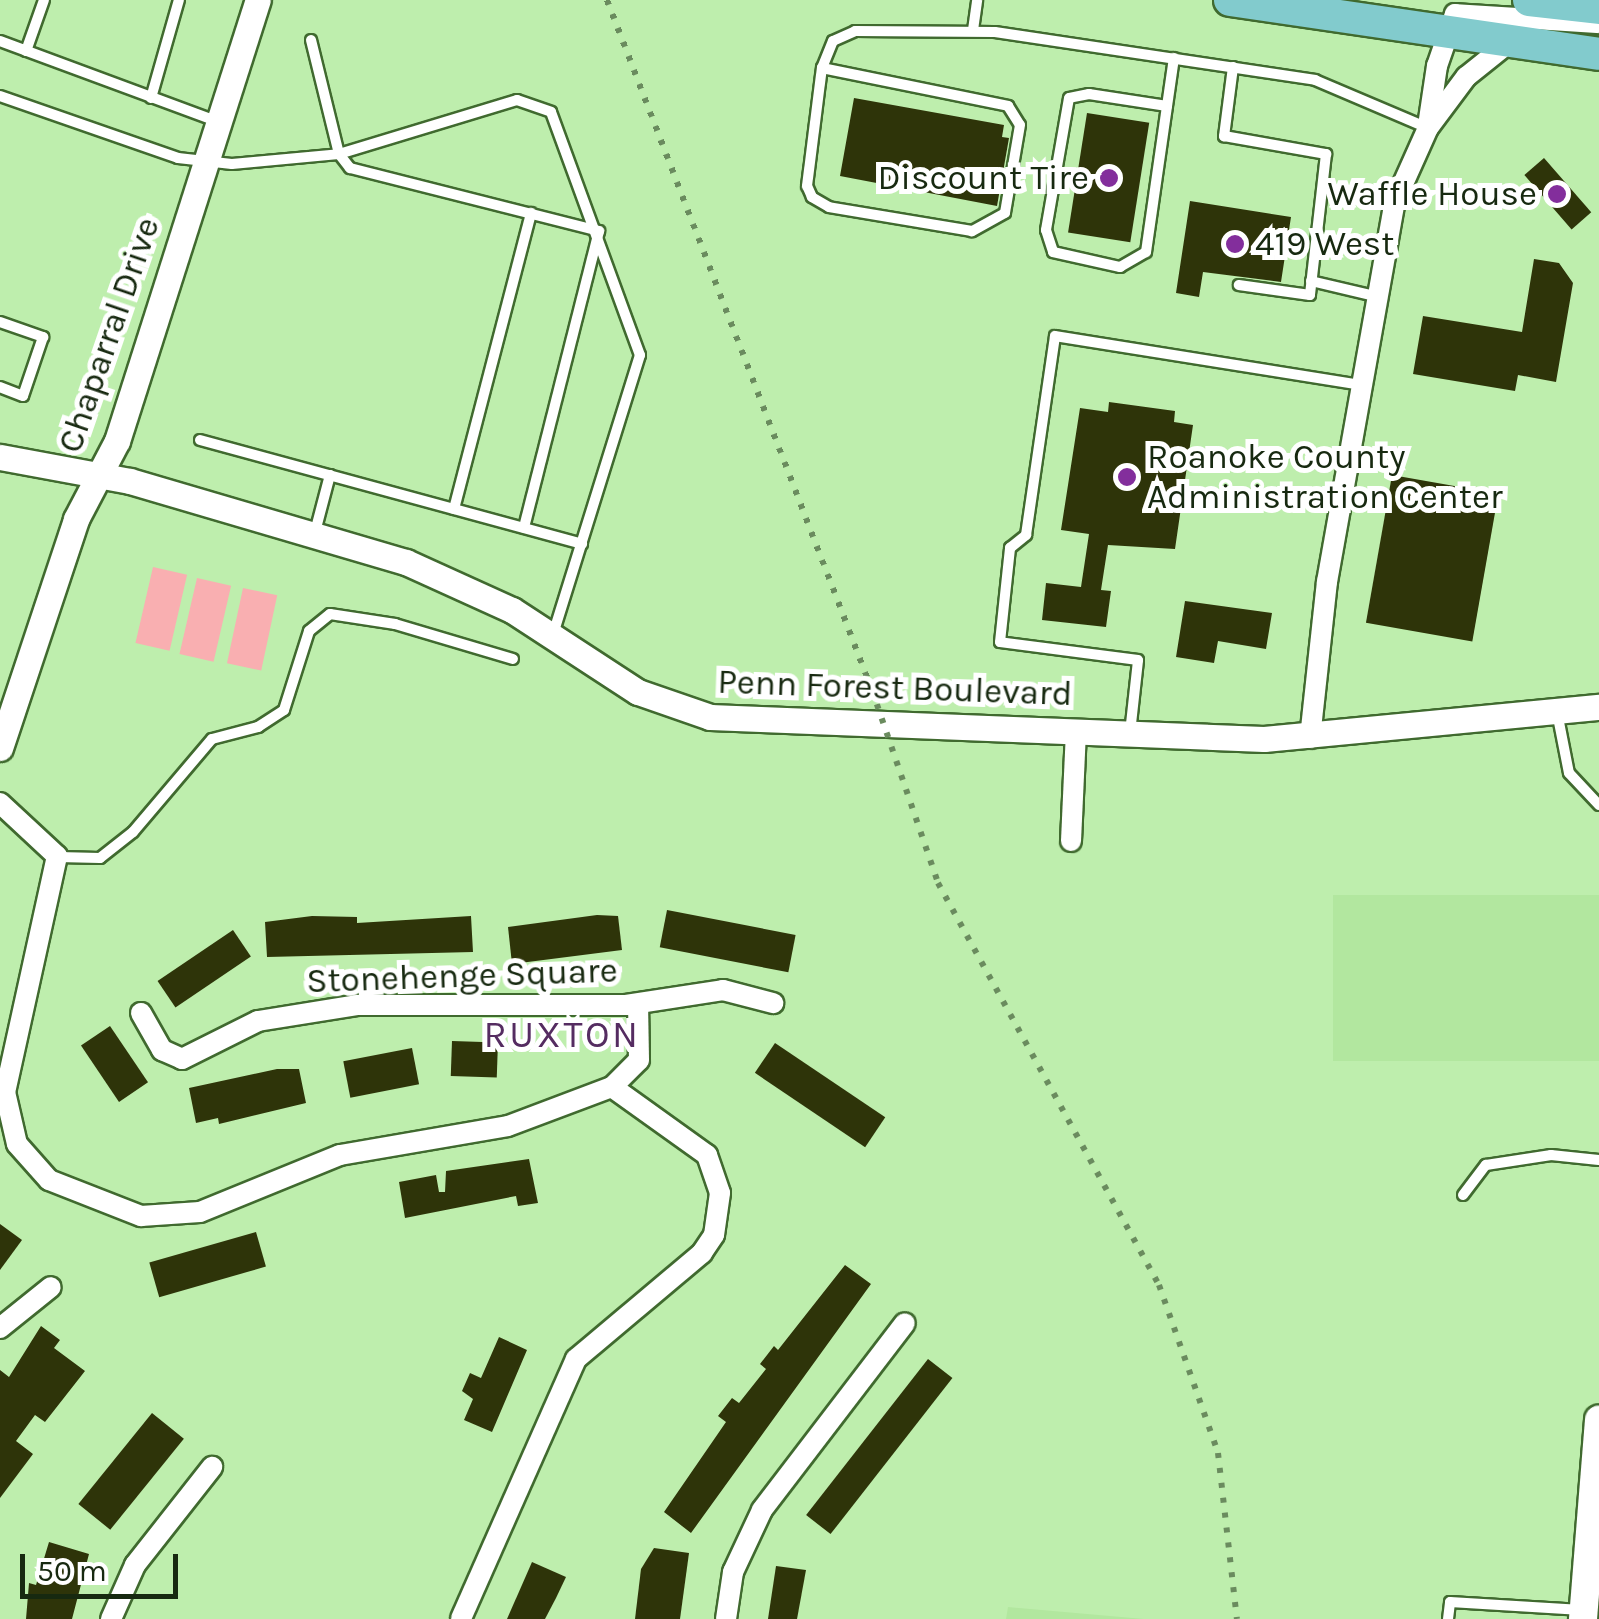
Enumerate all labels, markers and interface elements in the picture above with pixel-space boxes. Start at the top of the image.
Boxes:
place label: Discount Tire [878,157,1089,199]
marker: Discount Tire [1098,167,1120,189]
place label: Waffle House [1327,173,1537,215]
marker: Waffle House [1546,183,1568,205]
street label: Chaparral Drive [49,212,169,458]
place label: 419 West [1255,223,1394,265]
marker: 419 West [1224,233,1246,255]
place label: Roanoke County Administration Center [1147,436,1503,518]
marker: Roanoke County Administration Center [1116,466,1138,488]
street label: Penn Forest Boulevard [717,661,1073,715]
street label: Stonehenge Square [306,950,618,1002]
district label: RUXTON [483,1012,641,1058]
scale bar [25,1534,182,1596]
text: 50 m [37,1553,107,1589]

